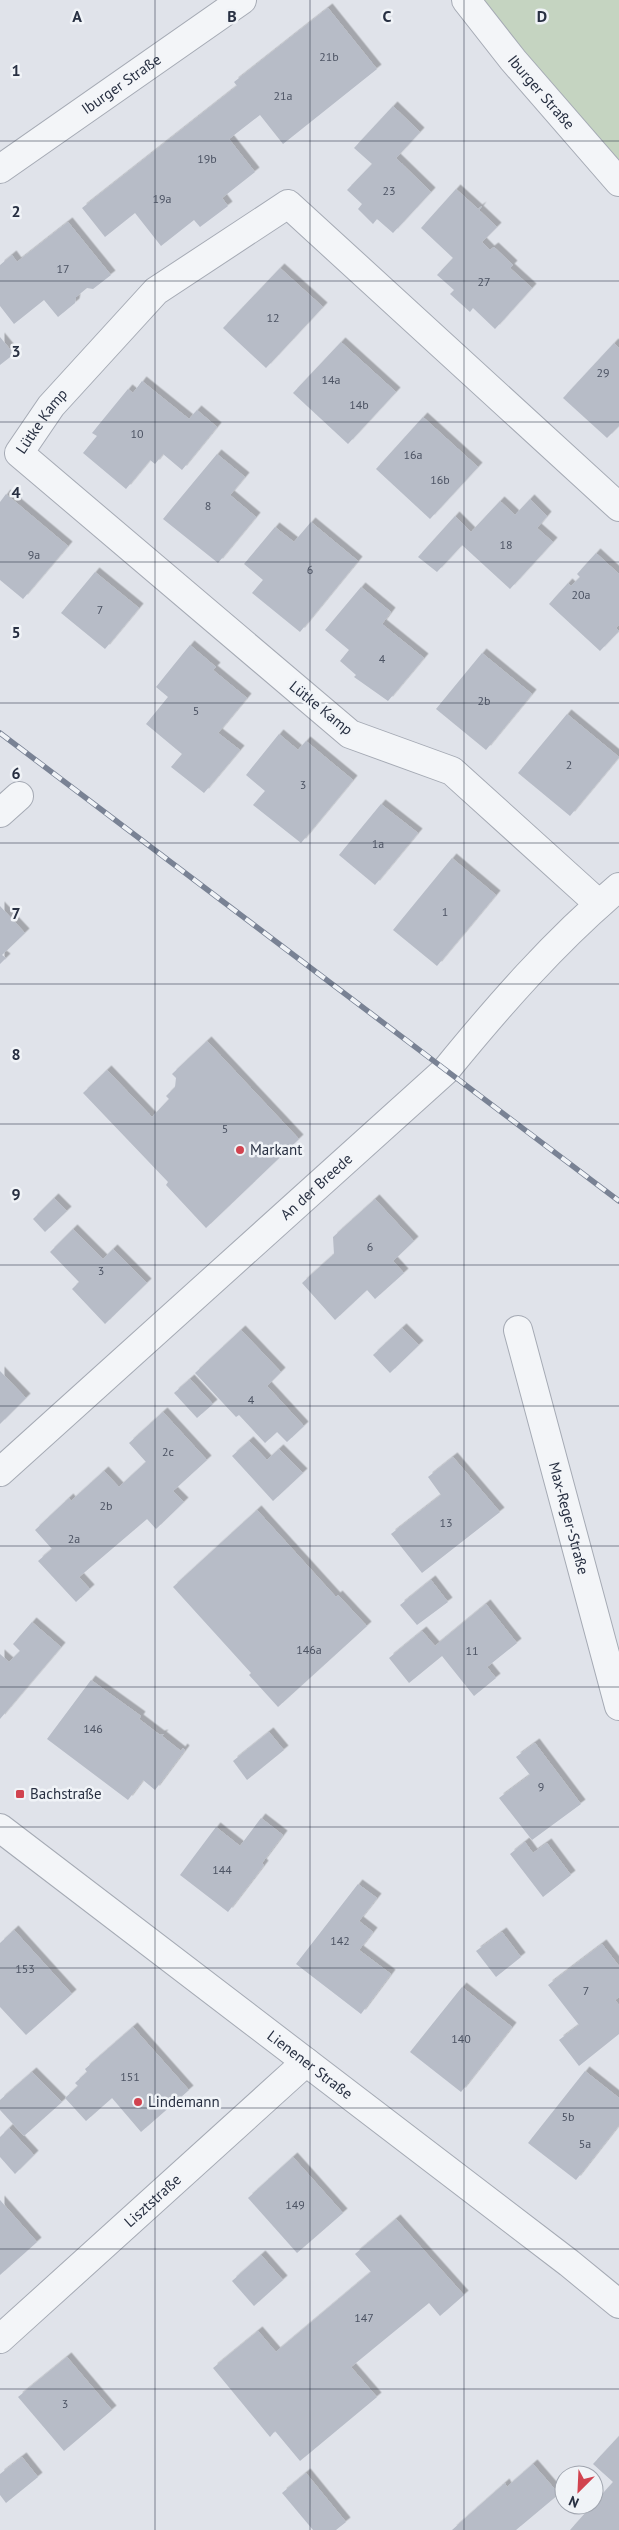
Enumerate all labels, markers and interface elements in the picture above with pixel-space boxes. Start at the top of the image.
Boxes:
text: A [72,6,82,26]
text: B [227,6,237,26]
text: C [383,6,392,26]
text: D [537,6,547,26]
house number: 21b [319,49,339,64]
street label: Iburger Straße [78,50,164,118]
street label: Iburger Straße [504,51,579,133]
text: 1 [11,60,21,80]
house number: 21a [273,88,293,103]
house number: 19b [197,151,217,166]
house number: 23 [382,183,396,198]
house number: 19a [152,191,172,206]
text: 2 [11,201,21,221]
house number: 17 [56,261,70,276]
house number: 27 [477,274,491,289]
house number: 12 [266,310,280,325]
text: 3 [11,341,21,361]
house number: 29 [596,365,610,380]
house number: 14a [321,372,341,387]
street label: Lütke Kamp [11,384,71,457]
house number: 14b [349,397,369,412]
house number: 10 [130,426,144,441]
house number: 16a [403,447,423,462]
house number: 16b [430,472,450,487]
text: 4 [11,482,21,502]
house number: 8 [205,498,211,513]
house number: 18 [499,537,513,552]
house number: 9a [28,547,40,562]
house number: 6 [307,562,313,577]
house number: 20a [571,587,591,602]
house number: 7 [97,602,103,617]
text: 5 [11,622,21,642]
house number: 4 [379,651,386,666]
street label: Lütke Kamp [286,676,357,739]
house number: 2b [477,693,491,708]
house number: 5 [193,703,199,718]
house number: 2 [566,757,572,772]
text: 6 [11,763,21,783]
house number: 3 [300,777,306,792]
house number: 1a [372,836,384,851]
text: 7 [11,903,21,923]
house number: 1 [442,904,448,919]
text: 8 [11,1044,21,1064]
house number: 5 [222,1121,228,1136]
place label: Markant [250,1140,302,1159]
marker: Markant [234,1144,246,1156]
street label: An der Breede [276,1149,356,1224]
text: 9 [11,1184,21,1204]
house number: 6 [367,1239,373,1254]
house number: 3 [98,1263,104,1278]
house number: 4 [248,1392,255,1407]
house number: 2c [162,1444,175,1459]
street label: Max-Reger-Straße [545,1460,593,1577]
house number: 2b [99,1498,113,1513]
house number: 13 [439,1515,453,1530]
house number: 2a [68,1531,80,1546]
house number: 146a [296,1642,322,1657]
house number: 11 [465,1643,479,1658]
house number: 146 [83,1721,103,1736]
house number: 9 [538,1779,544,1794]
place label: Bachstraße [30,1784,102,1803]
marker: Bachstraße [14,1788,26,1800]
house number: 144 [212,1862,232,1877]
house number: 142 [330,1933,350,1948]
house number: 153 [15,1961,35,1976]
house number: 7 [583,1983,589,1998]
street label: Lienener Straße [264,2026,357,2103]
house number: 140 [451,2031,471,2046]
house number: 151 [120,2069,140,2084]
place label: Lindemann [148,2092,220,2111]
marker: Lindemann [132,2096,144,2108]
house number: 5b [561,2109,575,2124]
house number: 5a [579,2136,591,2151]
street label: Lisztstraße [120,2170,185,2231]
house number: 149 [285,2197,305,2212]
house number: 147 [354,2310,374,2325]
house number: 3 [62,2396,68,2411]
north arrow [554,2465,604,2515]
text: N [566,2492,582,2512]

